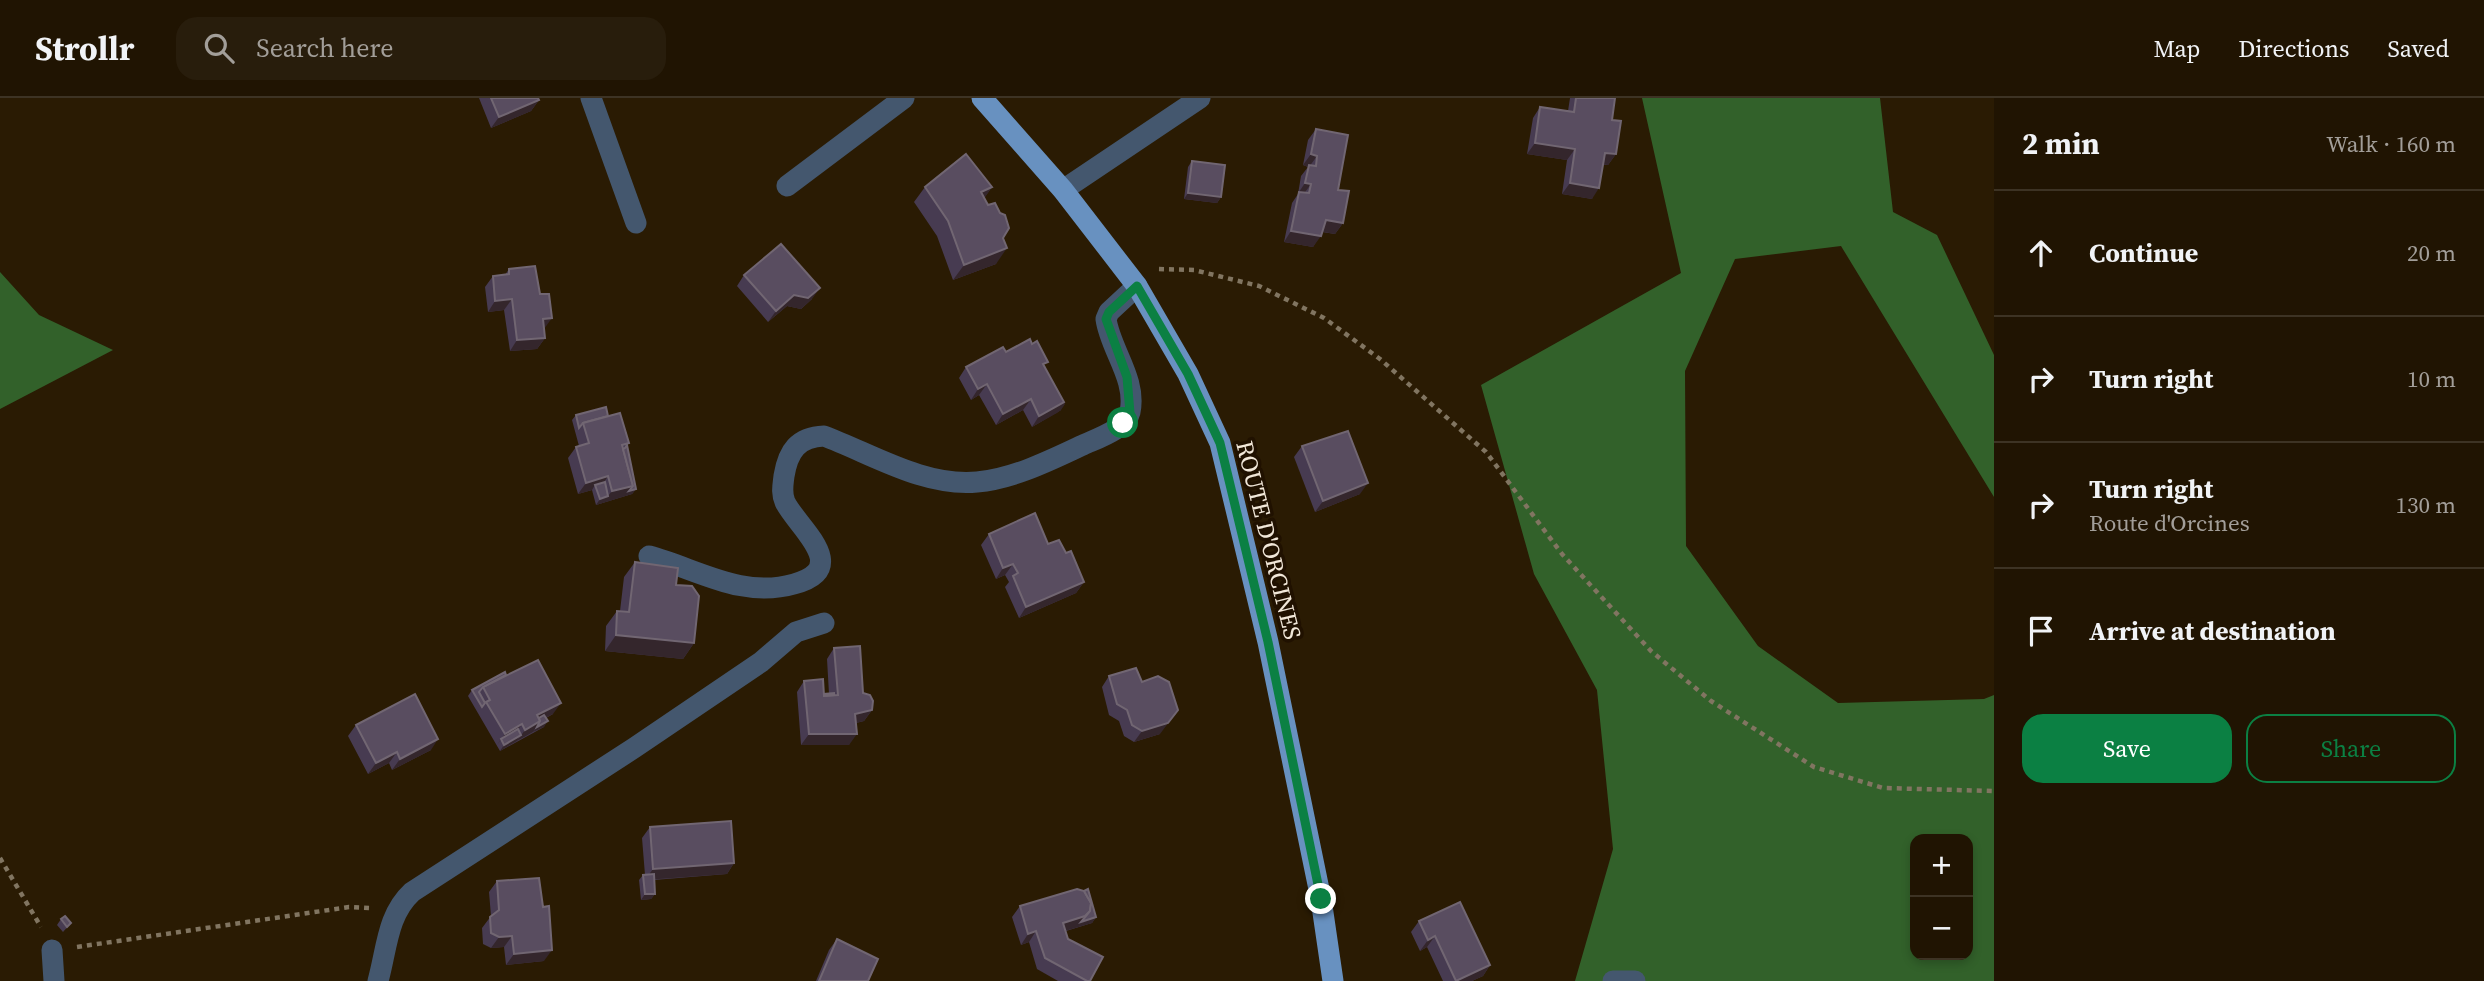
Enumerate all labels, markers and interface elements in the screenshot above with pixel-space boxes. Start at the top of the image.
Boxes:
search box [176,17,666,80]
text: Strollr [35,26,134,71]
icon: search [200,29,238,67]
text: Search here [256,30,393,66]
text: Map [2153,32,2200,65]
text: Directions [2238,32,2349,65]
text: Saved [2387,32,2449,65]
text: 2 min [2022,123,2100,164]
text: Walk · 160 m [2326,128,2456,160]
icon: ahead [2022,234,2060,272]
text: Continue [2089,235,2198,271]
text: 20 m [2407,237,2456,269]
icon: right [2022,360,2060,398]
text: Turn right [2089,361,2213,397]
text: 10 m [2407,363,2456,395]
route start [1107,407,1138,438]
street label: ROUTE D'ORCINES [1228,437,1310,643]
text: Turn right [2089,471,2213,507]
icon: right [2022,486,2060,524]
text: 130 m [2395,489,2456,521]
text: Route d'Orcines [2089,507,2250,539]
icon: arrive [2022,612,2060,650]
text: Arrive at destination [2089,613,2336,649]
button: Save [2022,714,2232,783]
button: Share [2246,714,2456,783]
map controls [1910,834,1973,960]
button: + [1910,834,1973,897]
route end [1305,883,1336,914]
button: − [1910,897,1973,960]

